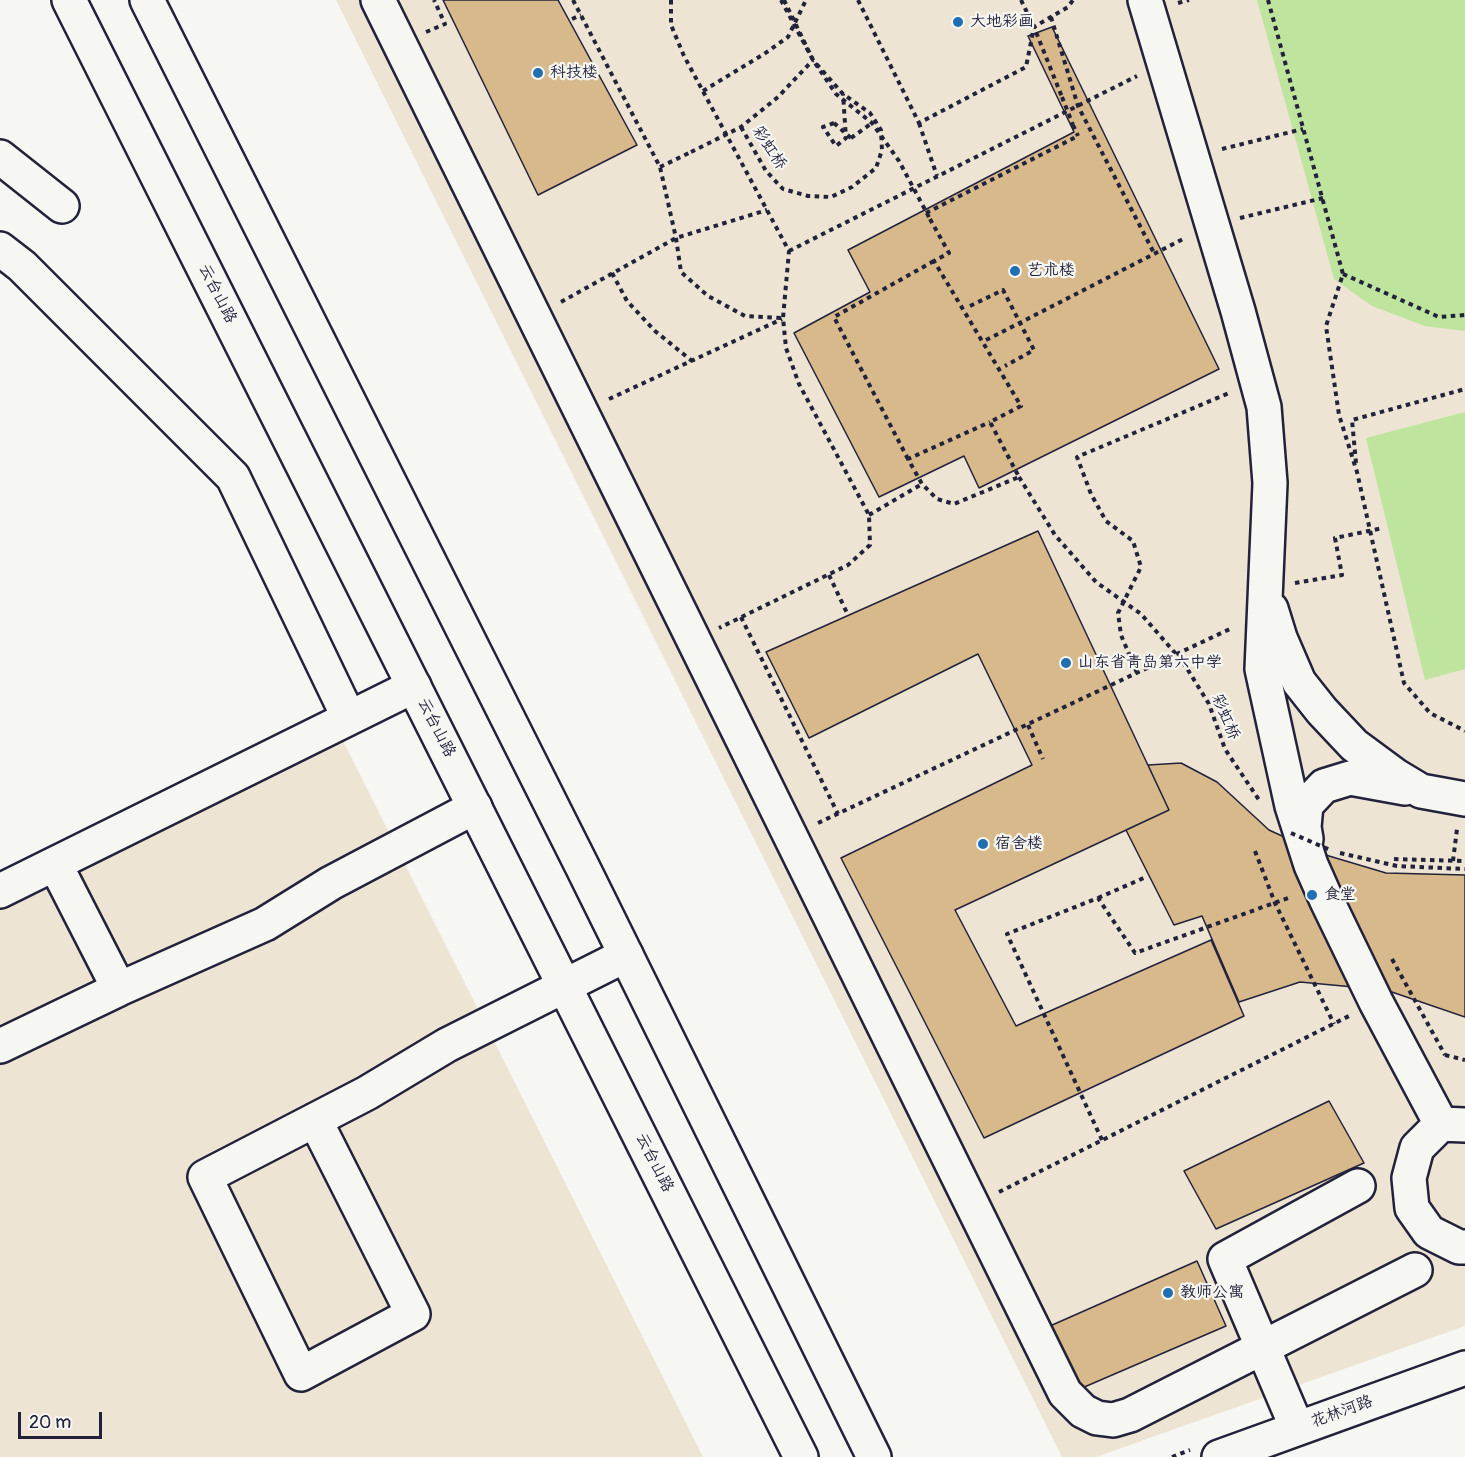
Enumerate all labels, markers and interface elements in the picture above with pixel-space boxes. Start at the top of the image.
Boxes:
place label: 大地彩画 [970,12,1034,32]
marker: 大地彩画 [951,15,965,29]
place label: 科技楼 [550,63,598,83]
marker: 科技楼 [531,66,545,80]
street label: 彩虹桥 [748,123,790,173]
street label: 云台山路 [194,261,240,327]
place label: 艺术楼 [1027,261,1075,281]
marker: 艺术楼 [1008,264,1022,278]
place label: 山东省青岛第六中学 [1078,653,1222,673]
marker: 山东省青岛第六中学 [1059,656,1073,670]
street label: 彩虹桥 [1207,691,1243,743]
street label: 云台山路 [413,695,459,761]
place label: 宿舍楼 [995,834,1043,854]
marker: 宿舍楼 [976,837,990,851]
place label: 食堂 [1324,885,1356,905]
marker: 食堂 [1305,888,1319,902]
street label: 云台山路 [631,1130,677,1196]
place label: 教师公寓 [1180,1283,1244,1303]
marker: 教师公寓 [1161,1286,1175,1300]
street label: 花林河路 [1309,1392,1375,1432]
scale bar [21,1400,105,1438]
text: 20 m [29,1411,71,1434]

